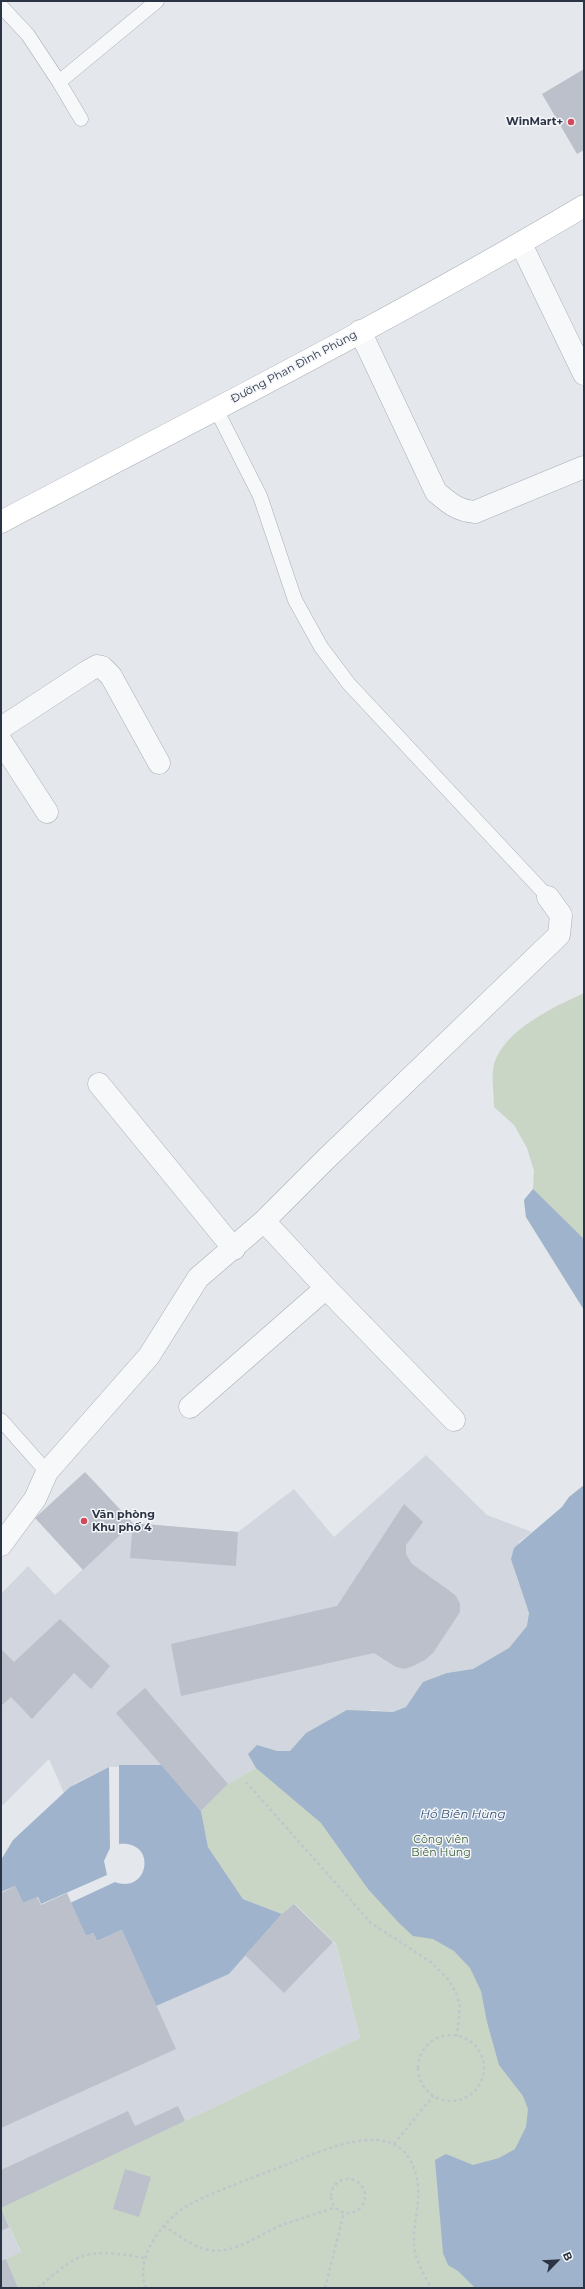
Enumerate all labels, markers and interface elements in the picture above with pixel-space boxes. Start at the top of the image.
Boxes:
place label: WinMart+ [506,115,563,129]
marker: WinMart+ [566,117,576,127]
street label: Đường Phan Đình Phùng [229,328,359,406]
place label: Văn phòng Khu phố 4 [92,1508,155,1534]
marker: Văn phòng Khu phố 4 [79,1516,89,1526]
water label: Hồ Biên Hùng [420,1807,506,1821]
park label: Công viên Biên Hùng [411,1833,471,1859]
north arrow [537,2241,577,2281]
text: B [560,2249,576,2263]

